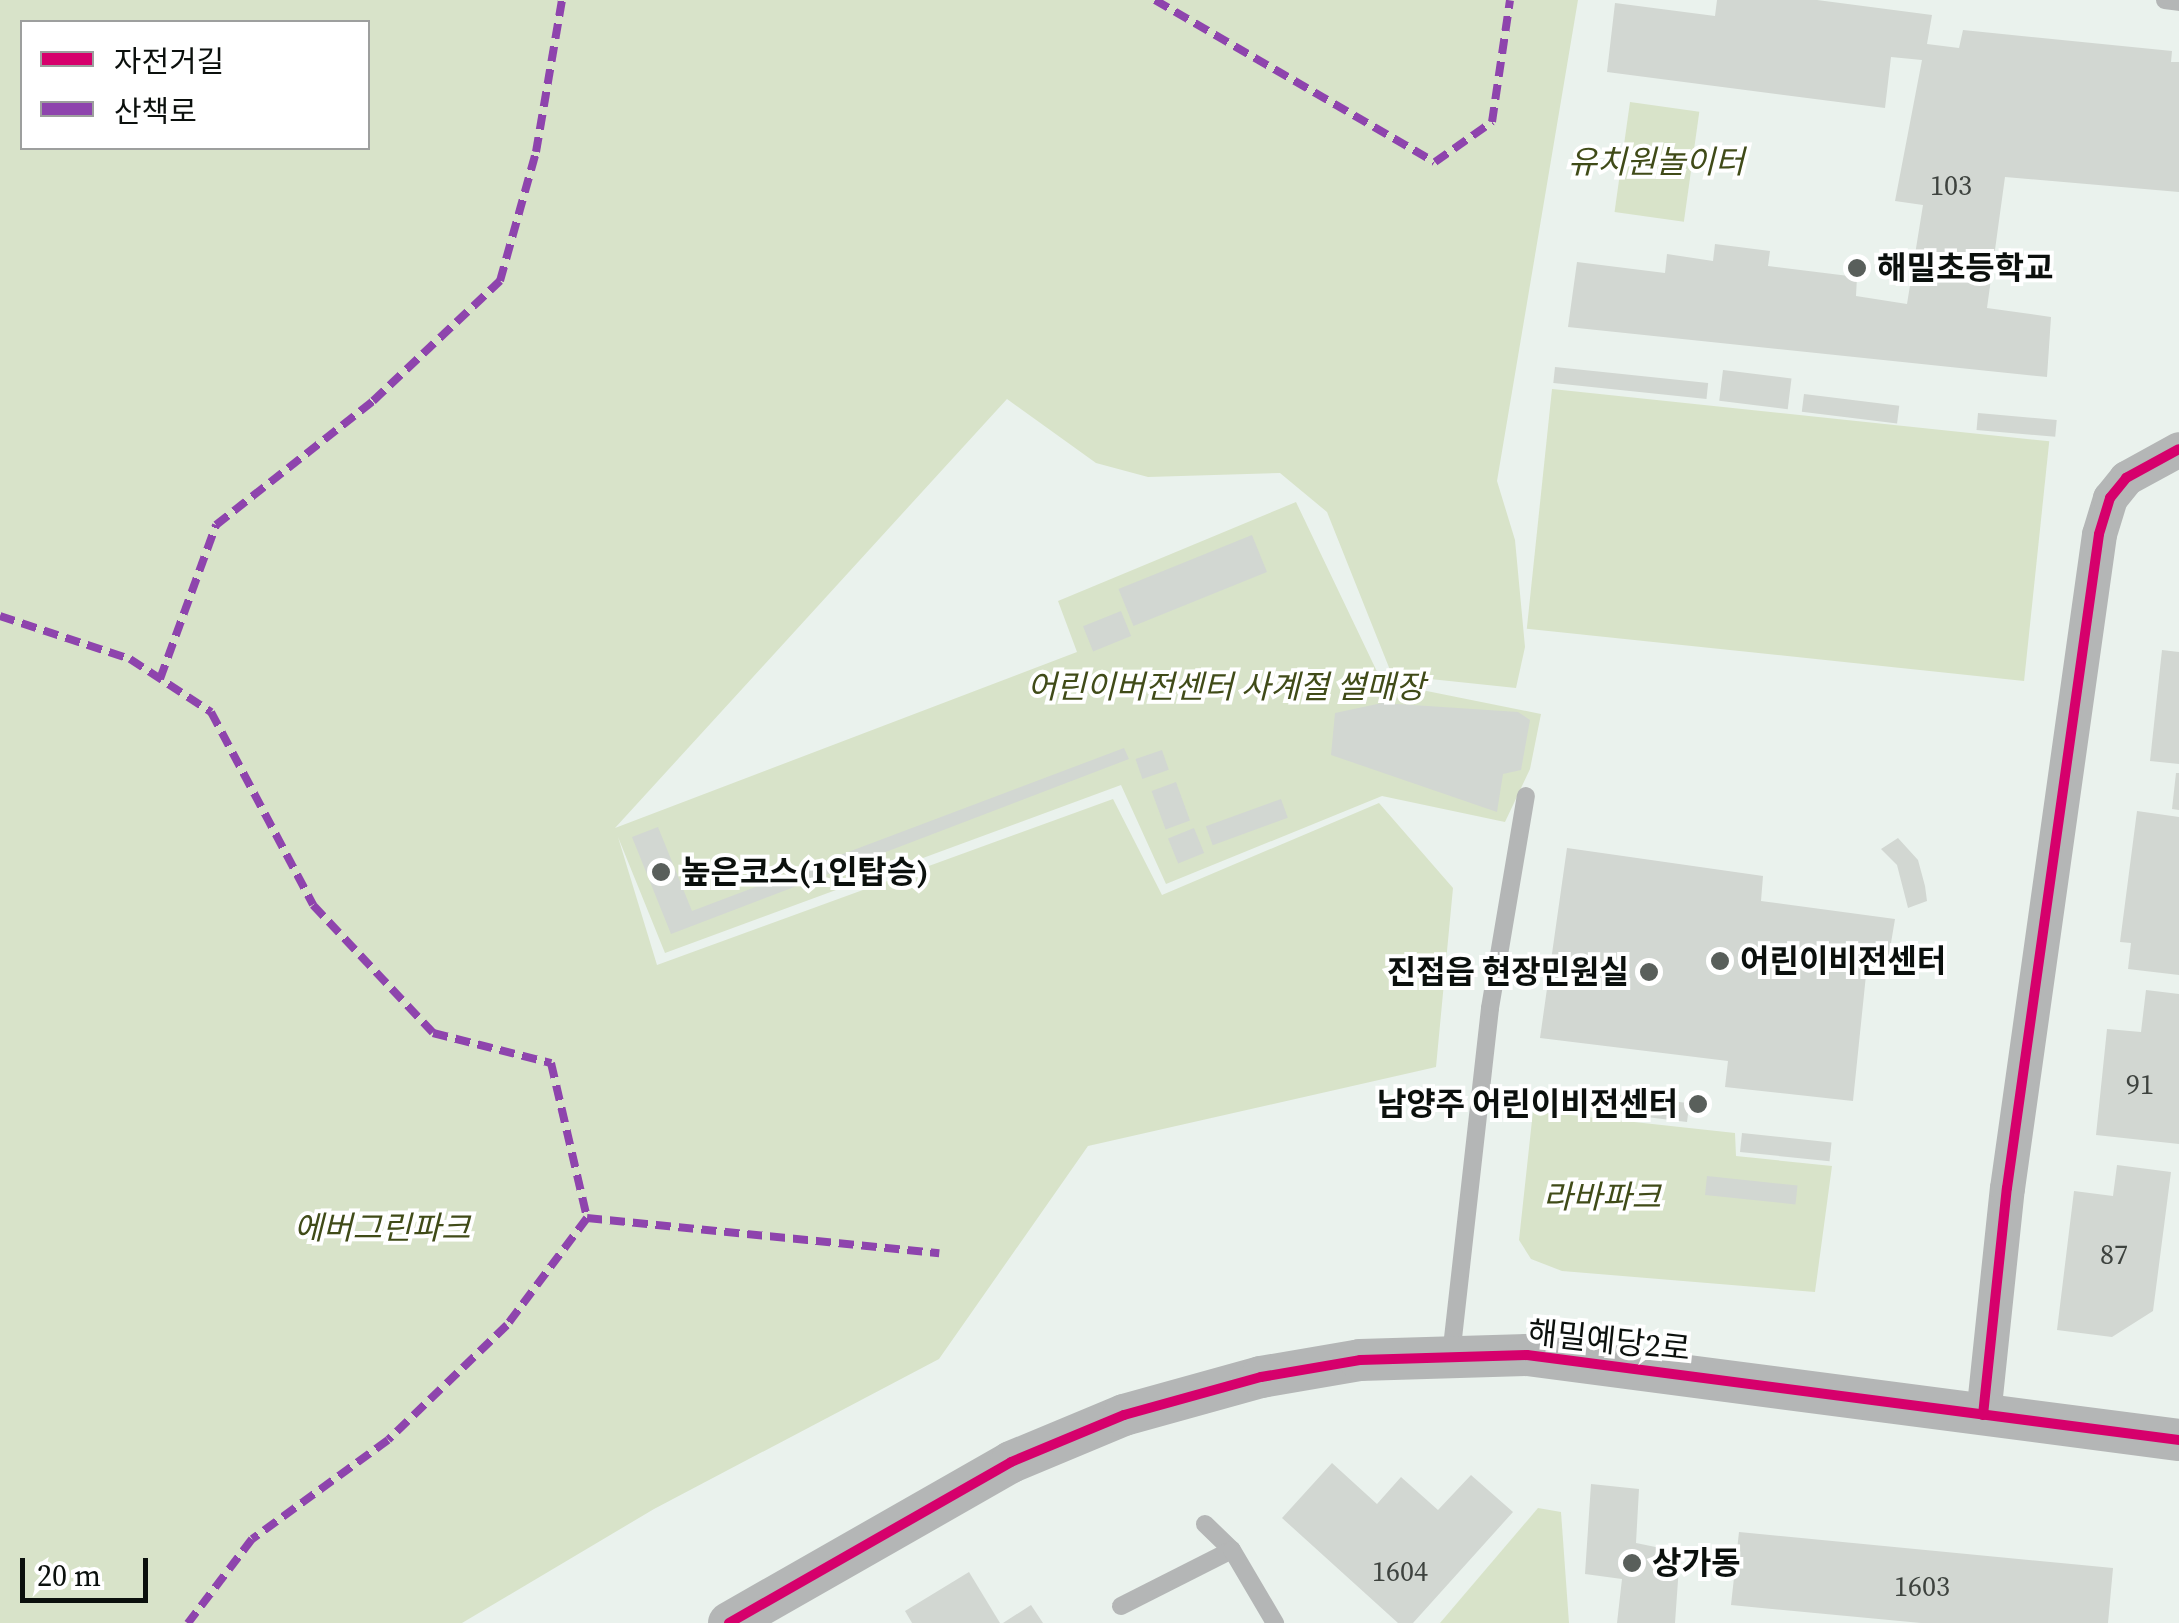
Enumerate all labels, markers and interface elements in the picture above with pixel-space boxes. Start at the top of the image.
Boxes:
legend [20,20,370,150]
text: 자전거길 [114,41,224,82]
text: 산책로 [114,91,197,132]
park label: 유치원놀이터 [1568,143,1744,181]
house number: 103 [1930,168,1972,202]
place label: 해밀초등학교 [1877,249,2054,287]
marker: 해밀초등학교 [1846,257,1868,279]
park label: 어린이버전센터 사계절 썰매장 [1027,668,1425,706]
place label: 높은코스(1인탑승) [681,853,929,891]
marker: 높은코스(1인탑승) [650,861,672,883]
place label: 어린이비전센터 [1740,942,1946,980]
marker: 어린이비전센터 [1709,950,1731,972]
place label: 진접읍 현장민원실 [1387,953,1629,991]
marker: 진접읍 현장민원실 [1638,961,1660,983]
house number: 91 [2126,1067,2154,1101]
place label: 남양주 어린이비전센터 [1377,1085,1678,1123]
marker: 남양주 어린이비전센터 [1687,1093,1709,1115]
park label: 라바파크 [1543,1178,1661,1216]
park label: 에버그린파크 [294,1209,470,1247]
house number: 87 [2100,1237,2128,1271]
street label: 해밀예당2로 [1526,1313,1692,1369]
scale bar [25,1538,152,1600]
place label: 상가동 [1652,1544,1740,1582]
marker: 상가동 [1621,1552,1643,1574]
house number: 1604 [1372,1554,1428,1588]
text: 20 m [37,1555,101,1596]
house number: 1603 [1894,1569,1950,1603]

